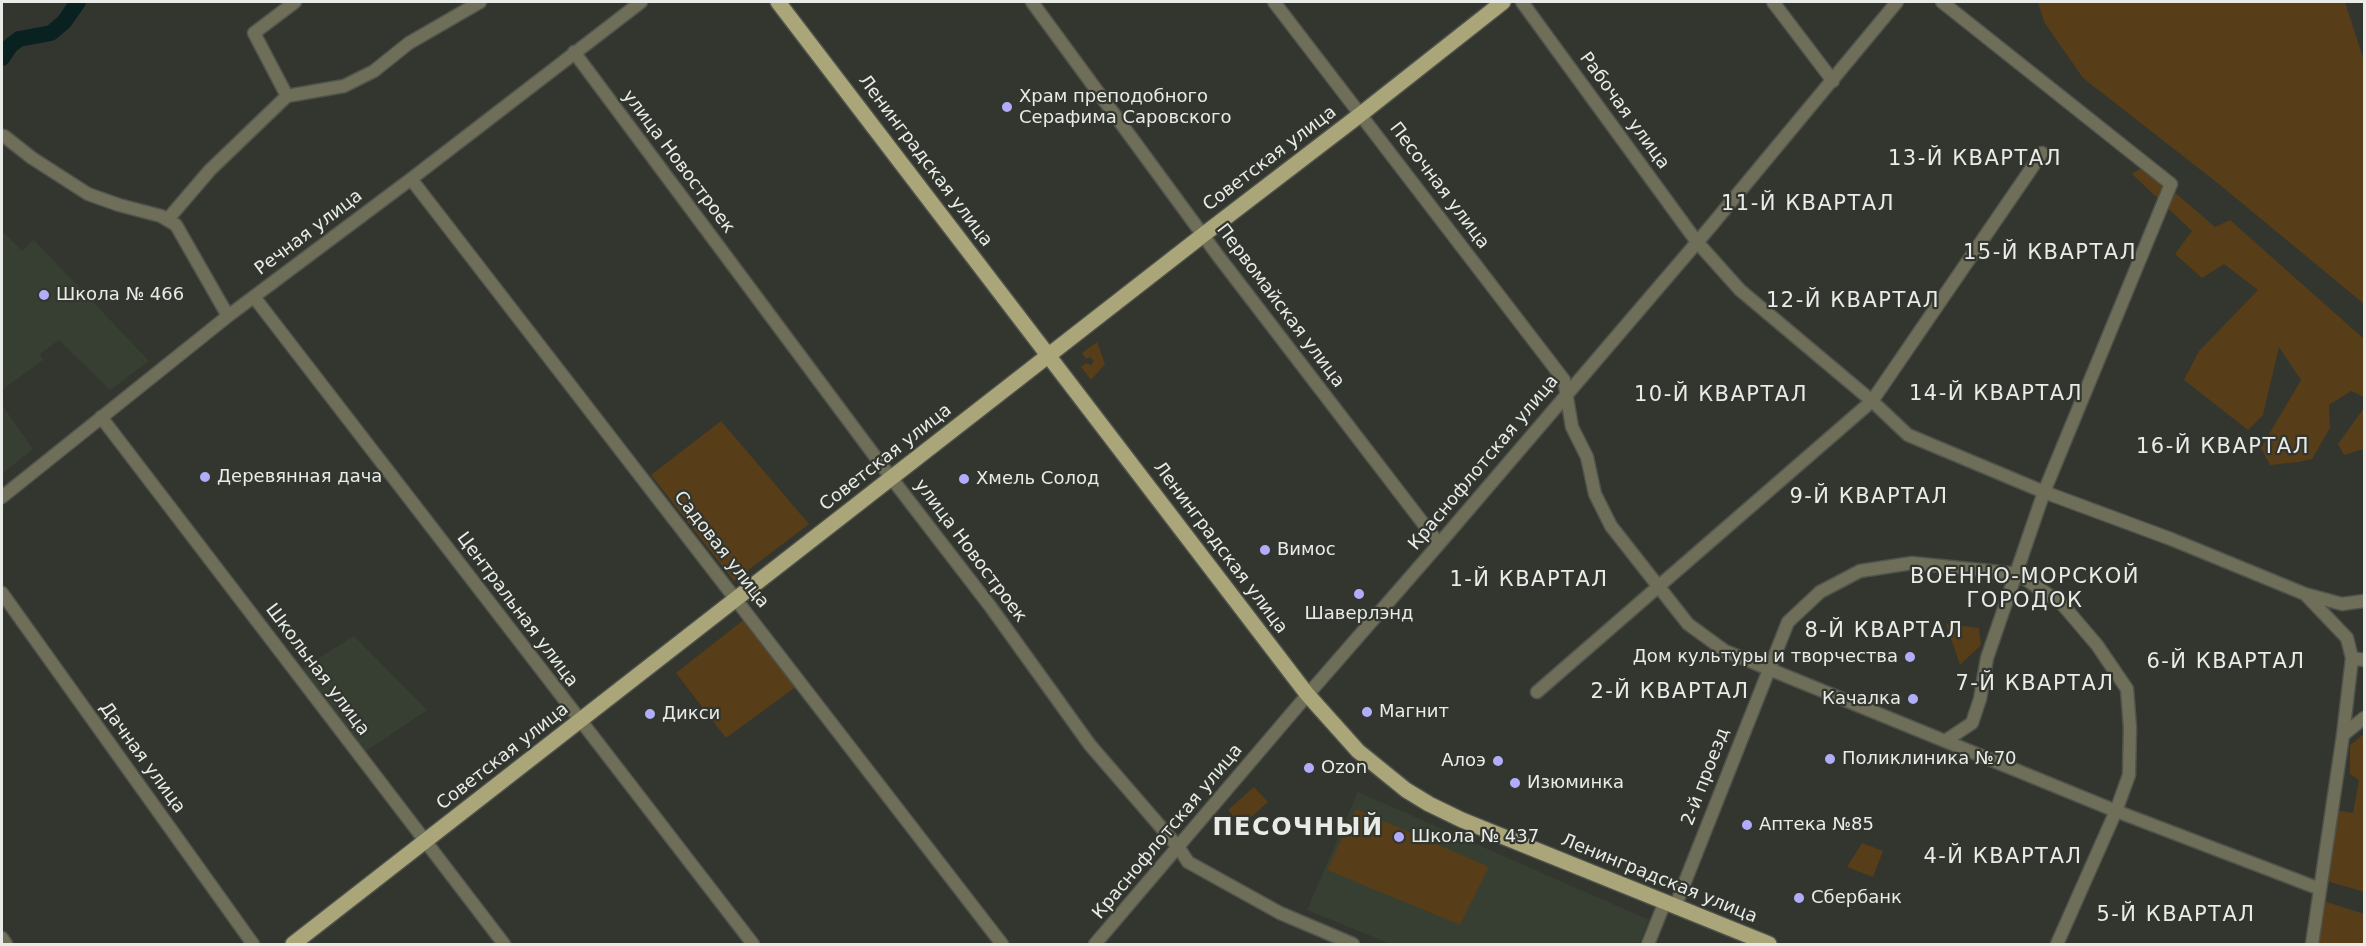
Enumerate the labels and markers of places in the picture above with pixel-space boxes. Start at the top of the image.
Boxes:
place label: Храм преподобного Серафима Саровского [1019,86,1231,128]
marker: Храм преподобного Серафима Саровского [1000,100,1014,114]
place label: Школа № 466 [56,284,184,306]
marker: Школа № 466 [37,288,51,302]
place label: Деревянная дача [217,466,382,488]
place label: Хмель Солод [976,468,1099,490]
marker: Деревянная дача [198,470,212,484]
marker: Хмель Солод [957,472,971,486]
place label: Вимос [1277,539,1336,561]
marker: Вимос [1258,543,1272,557]
marker: Шаверлэнд [1352,587,1366,601]
place label: Шаверлэнд [1305,603,1413,625]
place label: Дом культуры и творчества [1633,646,1898,668]
marker: Дом культуры и творчества [1903,650,1917,664]
place label: Качалка [1822,688,1901,710]
marker: Качалка [1906,692,1920,706]
place label: Магнит [1379,701,1449,723]
place label: Дикси [662,703,720,725]
marker: Магнит [1360,705,1374,719]
marker: Дикси [643,707,657,721]
place label: Поликлиника №70 [1842,748,2017,770]
place label: Алоэ [1441,750,1486,772]
marker: Поликлиника №70 [1823,752,1837,766]
marker: Алоэ [1491,754,1505,768]
place label: Ozon [1321,757,1367,779]
marker: Ozon [1302,761,1316,775]
place label: Изюминка [1527,772,1624,794]
marker: Изюминка [1508,776,1522,790]
place label: Аптека №85 [1759,814,1874,836]
marker: Аптека №85 [1740,818,1754,832]
place label: Школа № 437 [1411,826,1539,848]
marker: Школа № 437 [1392,830,1406,844]
place label: Сбербанк [1811,887,1902,909]
marker: Сбербанк [1792,891,1806,905]

